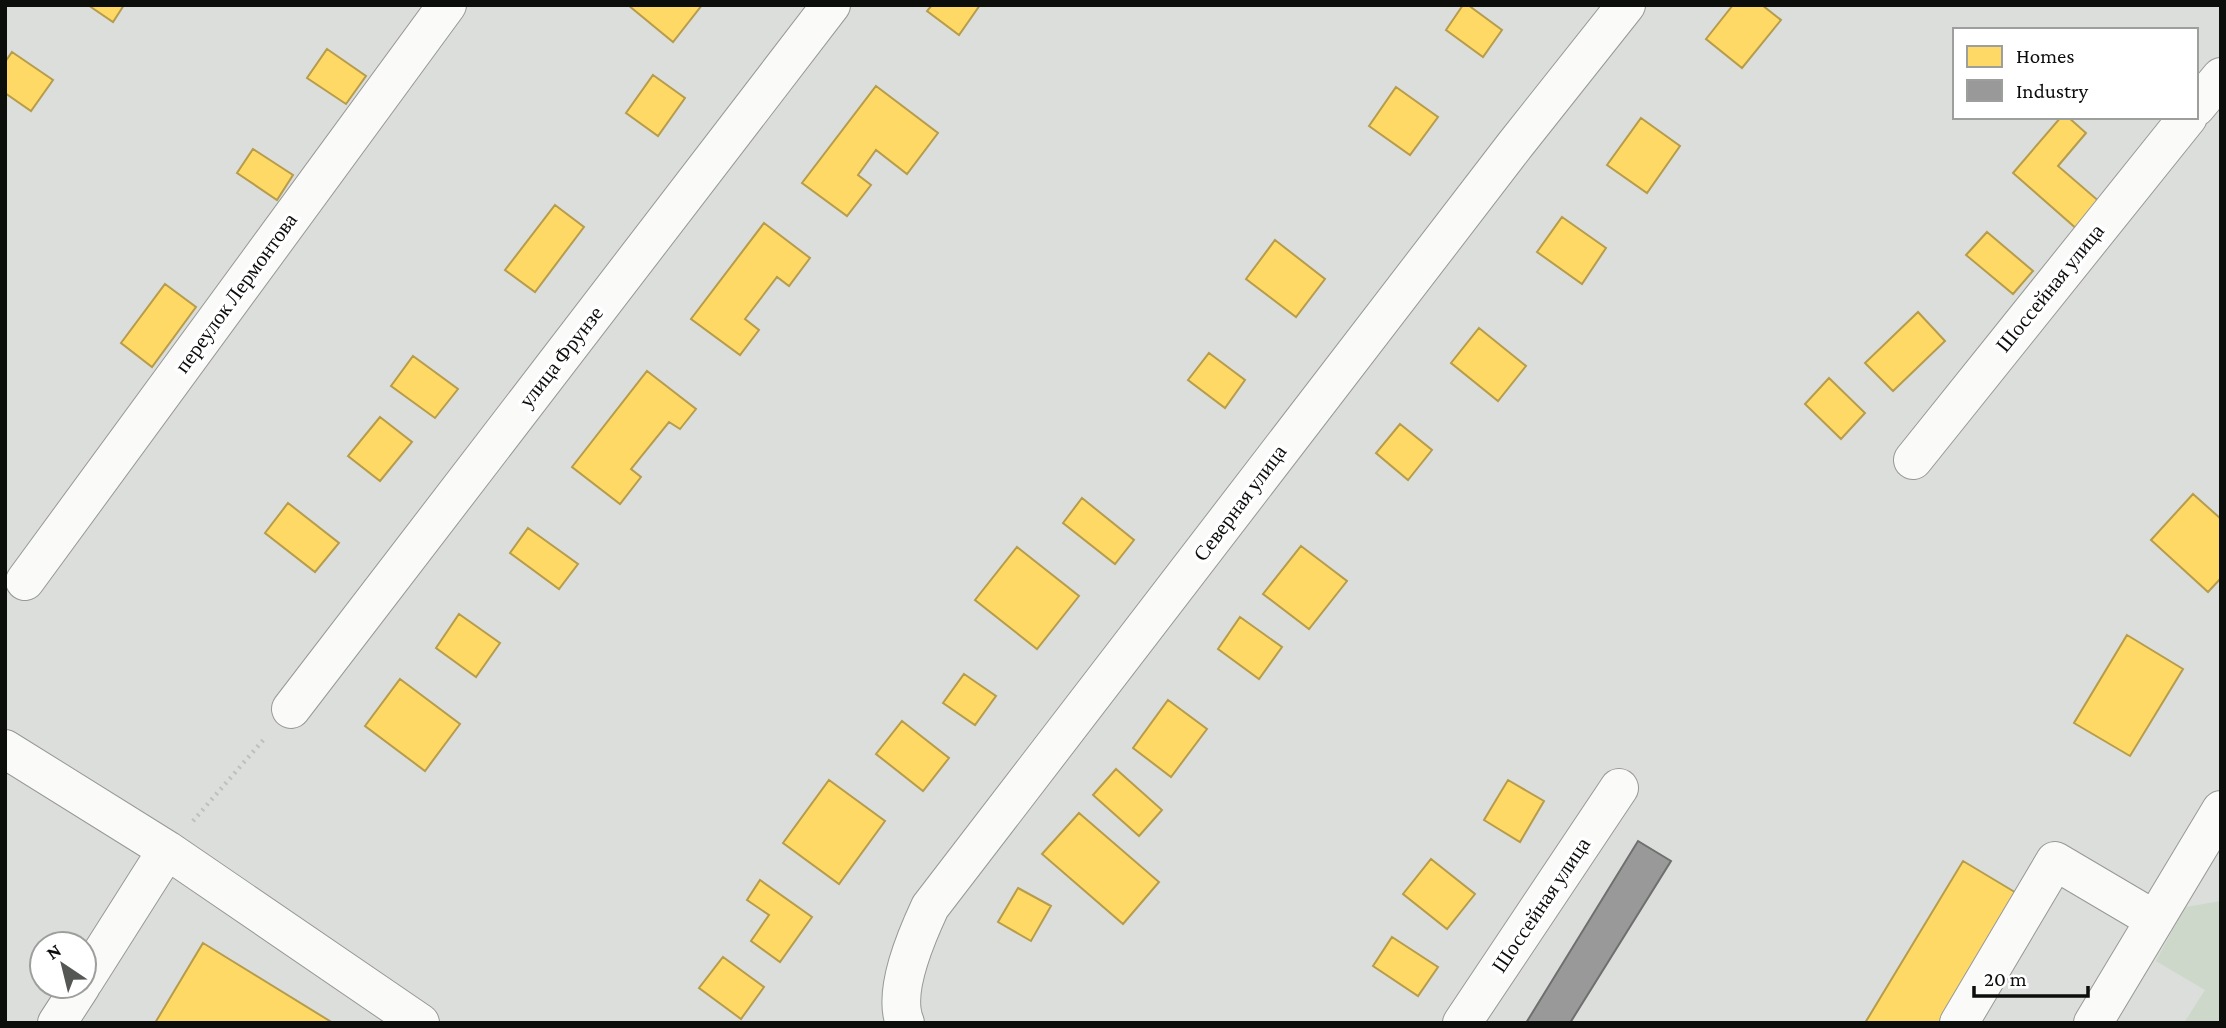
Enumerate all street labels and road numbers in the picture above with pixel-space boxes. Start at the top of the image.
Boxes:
street label: переулок Лермонтова [170,208,302,378]
street label: Шоссейная улица [1991,219,2109,357]
street label: улица Фрунзе [514,302,608,412]
street label: Северная улица [1189,440,1292,566]
street label: Шоссейная улица [1487,832,1595,977]

